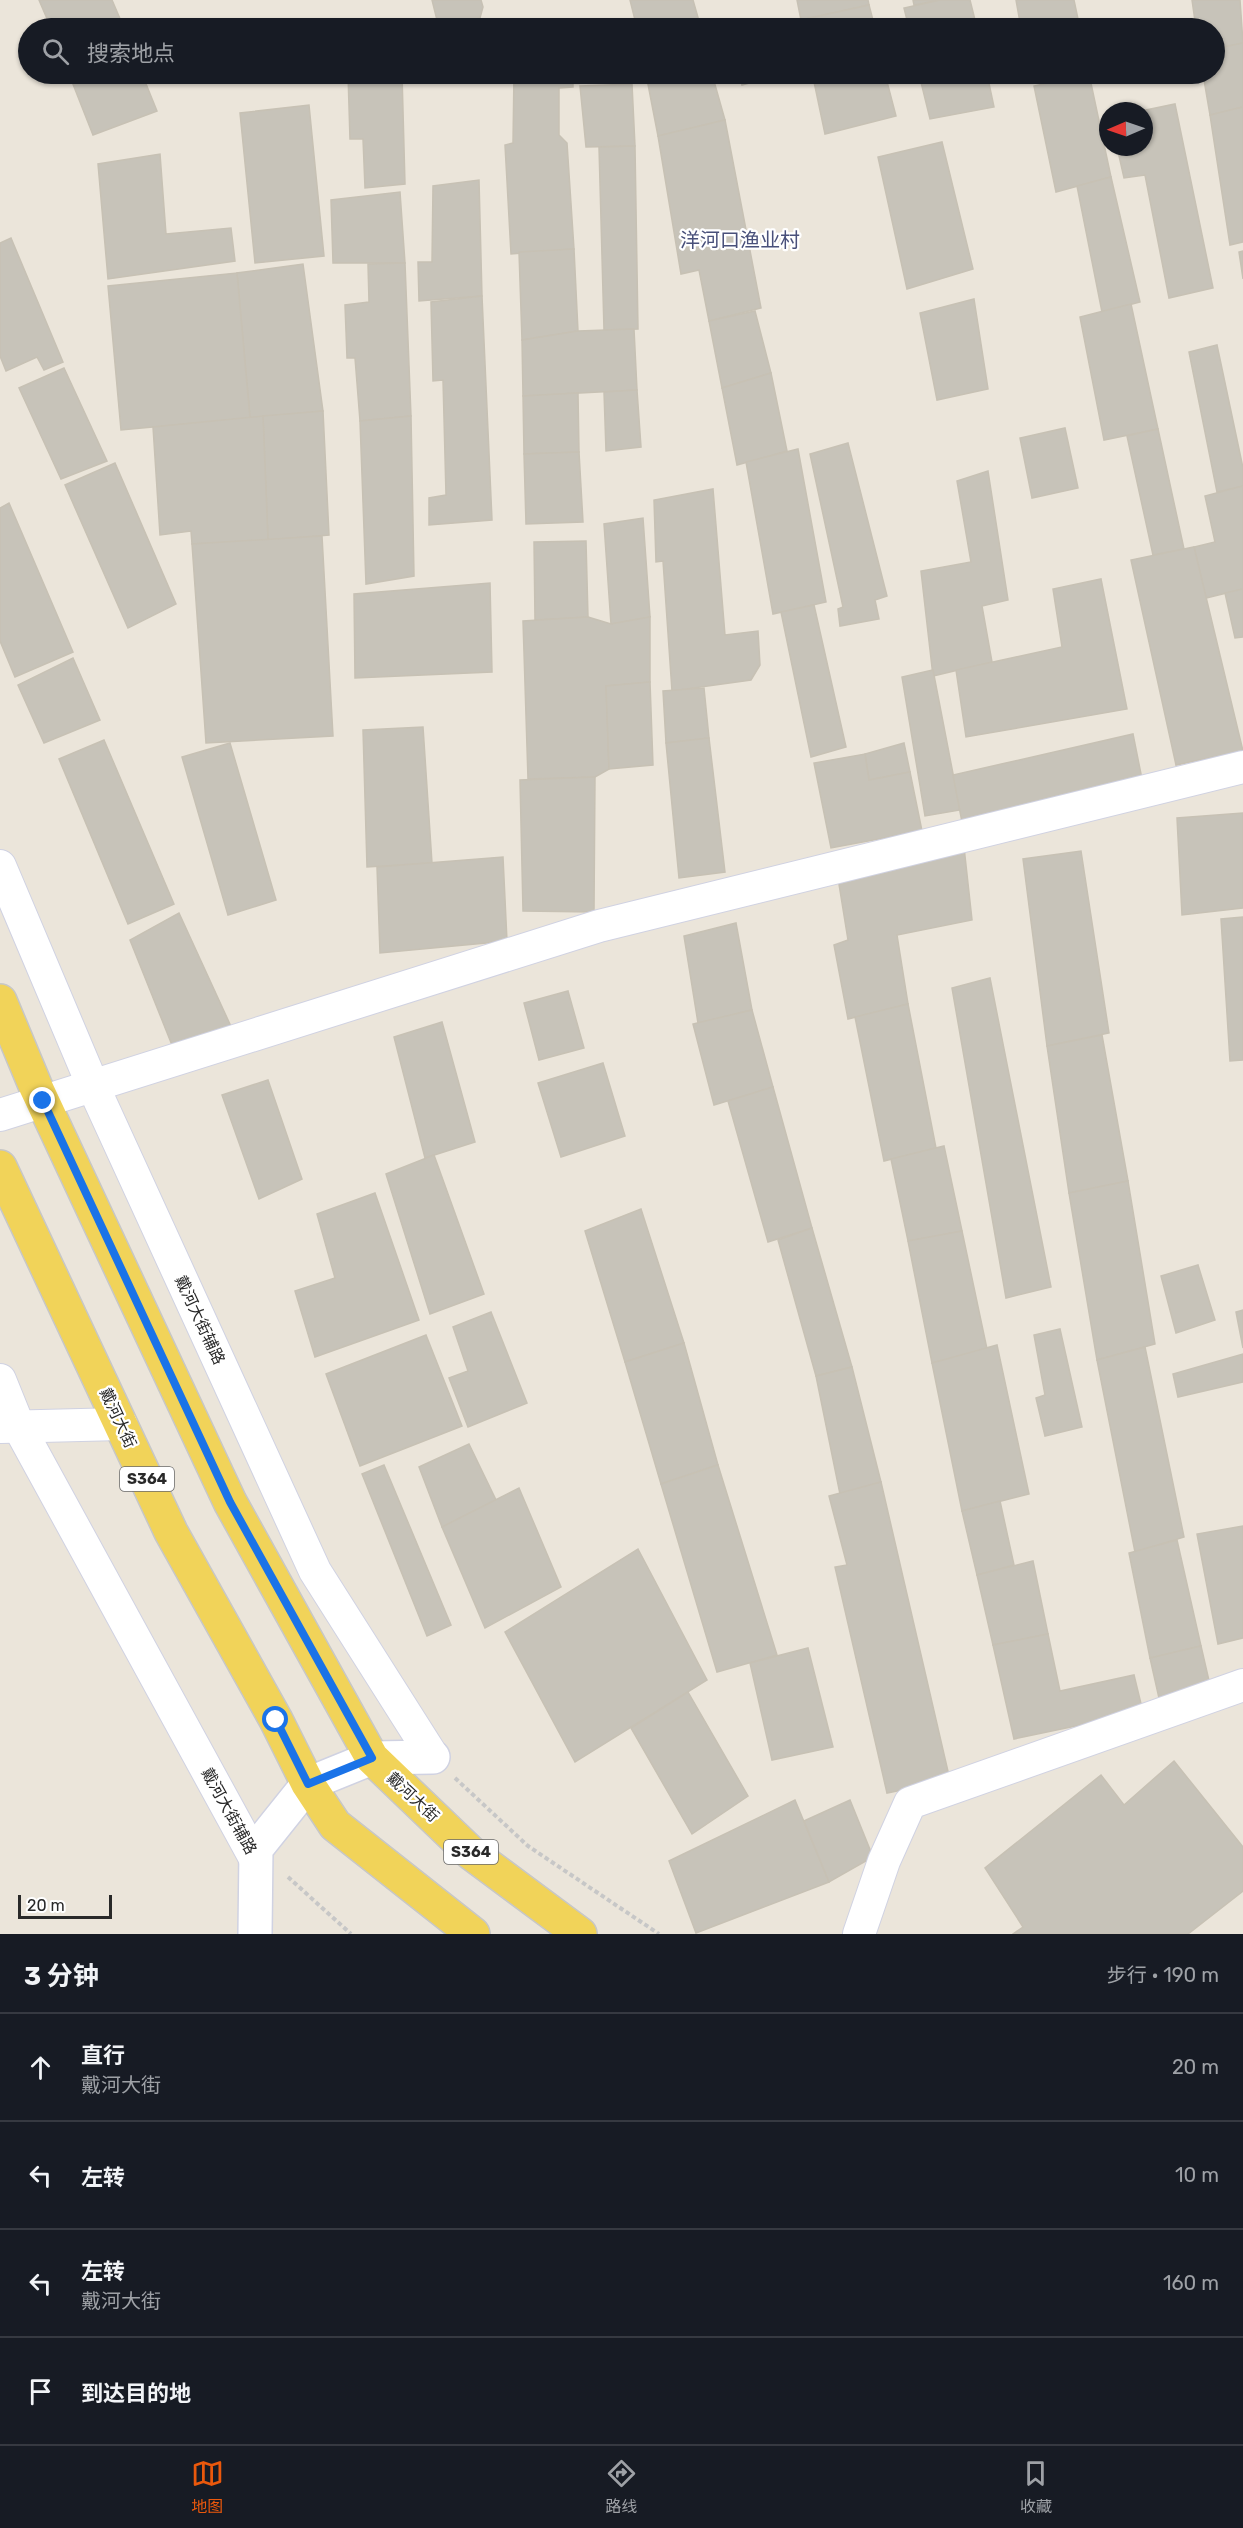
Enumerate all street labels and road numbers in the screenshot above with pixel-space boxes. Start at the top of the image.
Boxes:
street label: 戴河大街辅路 [171,1272,229,1368]
street label: 戴河大街 [96,1385,140,1451]
road number: S364 [120,1467,174,1491]
street label: 戴河大街辅路 [197,1764,261,1858]
street label: 戴河大街 [383,1768,443,1826]
road number: S364 [444,1840,498,1864]

